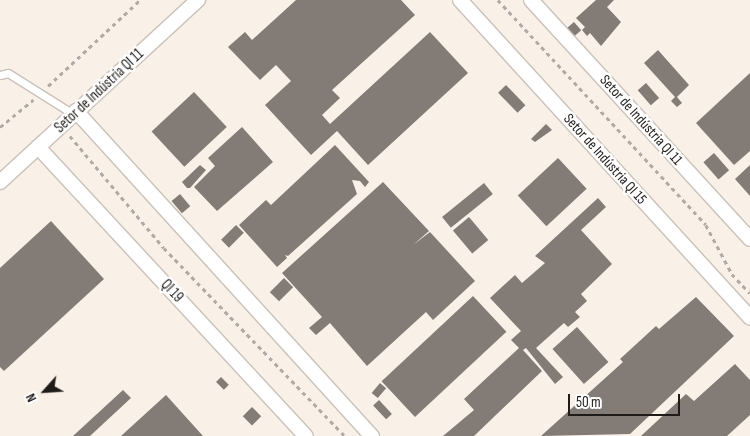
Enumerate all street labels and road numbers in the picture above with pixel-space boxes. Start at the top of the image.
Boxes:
street label: Setor de Indústria QI 11 [51,45,147,137]
street label: Setor de Indústria QI 11 [596,71,686,169]
street label: Setor de Indústria QI 15 [560,110,650,208]
street label: QI 19 [157,276,187,306]

